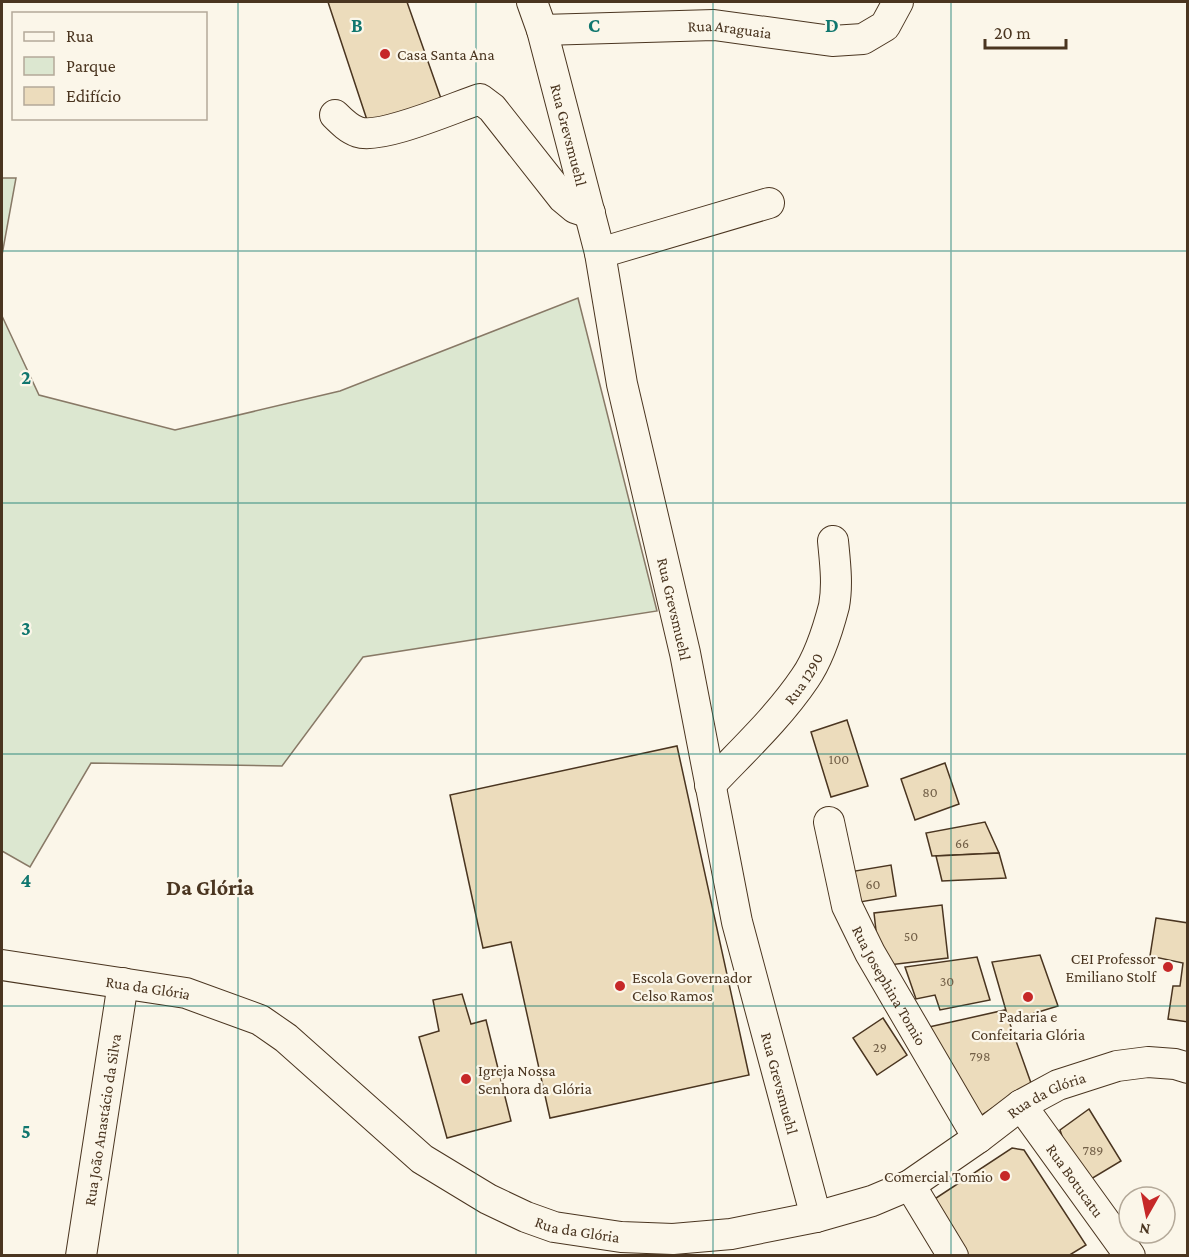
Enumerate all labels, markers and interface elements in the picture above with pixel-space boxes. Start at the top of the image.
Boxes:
legend [12,12,207,120]
scale bar [985,12,1066,50]
text: B [351,14,363,36]
text: C [588,14,600,36]
text: D [825,14,839,36]
street label: Rua Araguaia [687,17,773,42]
text: 20 m [994,23,1031,43]
text: Rua [66,26,94,46]
place label: Casa Santa Ana [397,46,495,63]
marker: Casa Santa Ana [378,47,392,61]
text: Parque [66,56,116,76]
street label: Rua Grevsmuehl [547,82,590,188]
text: Edifício [66,86,121,106]
text: 2 [21,366,31,388]
street label: Rua Grevsmuehl [654,556,694,662]
text: 3 [21,617,31,639]
street label: Rua 1290 [781,651,826,708]
house number: 100 [829,751,849,767]
house number: 80 [922,784,938,800]
house number: 66 [955,835,969,851]
text: 4 [21,869,32,891]
district label: Da Glória [166,875,254,900]
house number: 60 [865,876,881,892]
street label: Rua Josephina Tomio [849,923,930,1048]
house number: 50 [904,928,918,944]
place label: CEI Professor Emiliano Stolf [1065,950,1157,985]
marker: CEI Professor Emiliano Stolf [1161,960,1175,974]
place label: Escola Governador Celso Ramos [632,969,752,1004]
street label: Rua da Glória [104,973,194,1003]
house number: 30 [940,973,954,989]
marker: Escola Governador Celso Ramos [613,979,627,993]
marker: Padaria e Confeitaria Glória [1021,990,1035,1004]
place label: Padaria e Confeitaria Glória [971,1008,1086,1043]
street label: Rua Grevsmuehl [758,1030,801,1136]
street label: Rua João Anastácio da Silva [81,1032,124,1207]
house number: 29 [873,1039,887,1055]
house number: 798 [969,1048,991,1064]
place label: Igreja Nossa Senhora da Glória [478,1062,592,1097]
street label: Rua da Glória [1004,1069,1088,1122]
marker: Igreja Nossa Senhora da Glória [459,1072,473,1086]
text: 5 [21,1120,31,1142]
street label: Rua Botucatu [1043,1141,1107,1221]
house number: 789 [1083,1142,1103,1158]
place label: Comercial Tomio [884,1168,993,1185]
marker: Comercial Tomio [998,1169,1012,1183]
north arrow [1117,1185,1177,1245]
street label: Rua da Glória [533,1213,622,1246]
text: N [1138,1220,1151,1239]

